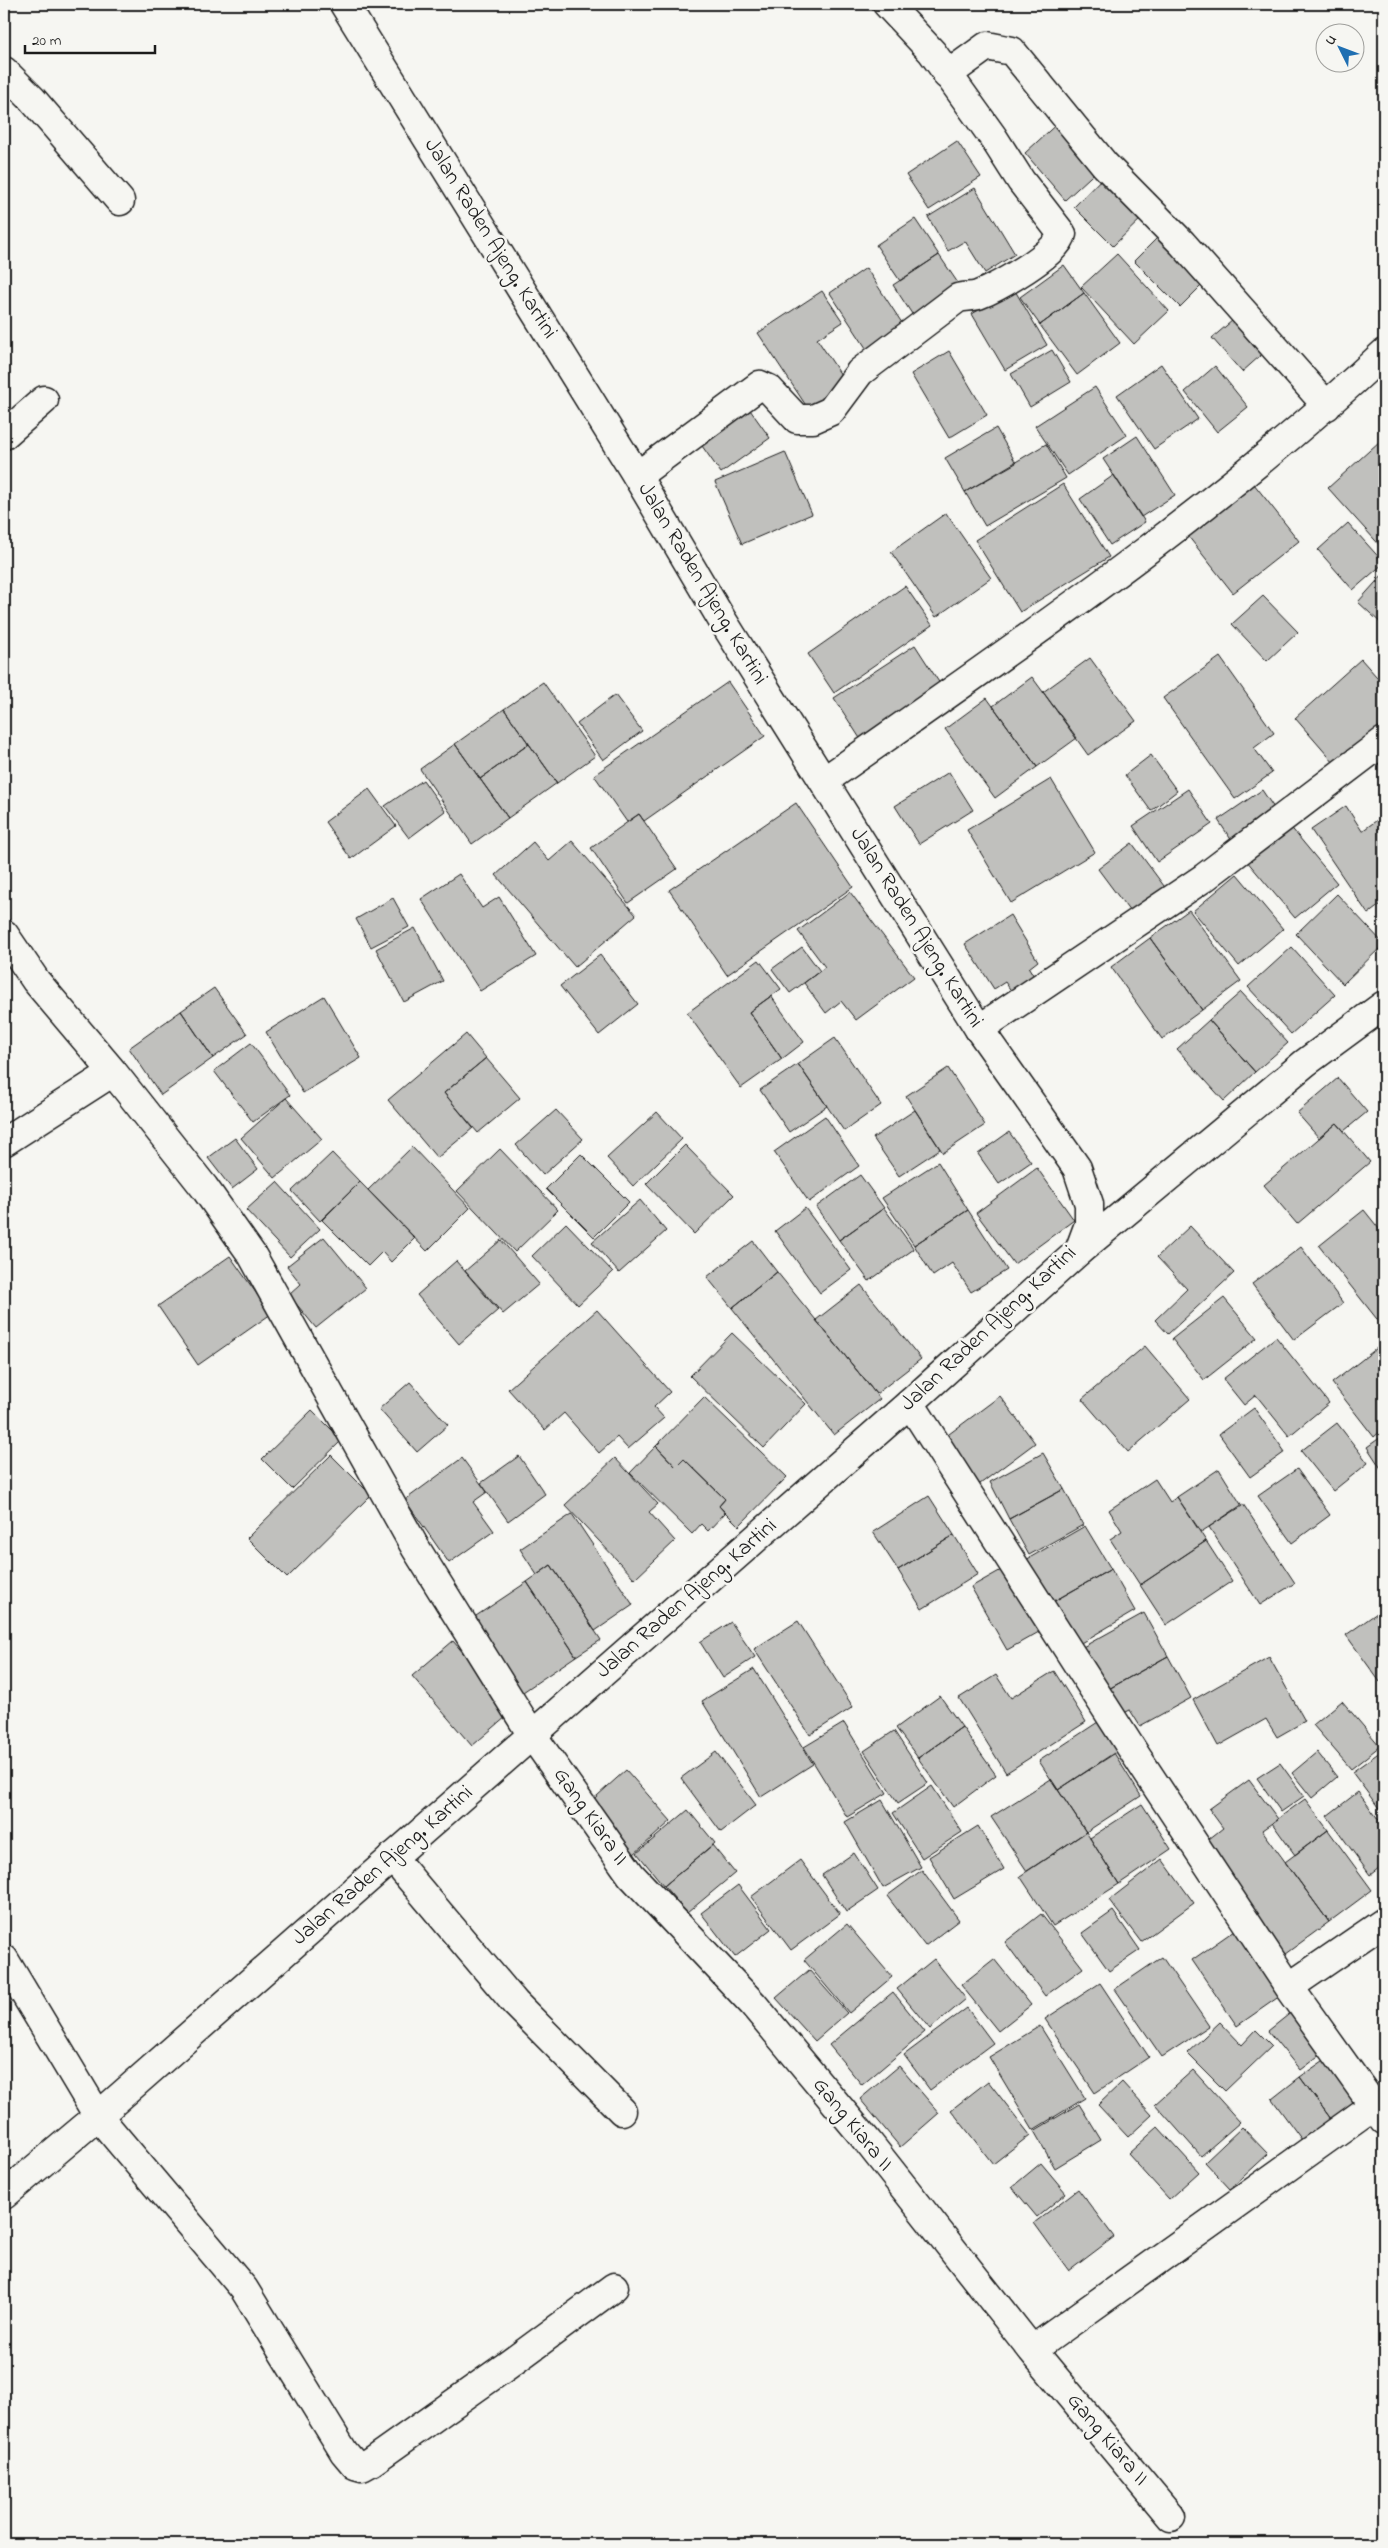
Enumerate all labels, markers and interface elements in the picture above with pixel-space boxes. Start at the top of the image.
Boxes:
scale bar [25,22,155,54]
north arrow [1316,22,1366,72]
text: 20 m [32,30,62,52]
text: U [1321,30,1342,51]
street label: Jalan Raden Ajeng. Kartini [414,132,565,346]
street label: Jalan Raden Ajeng. Kartini [628,477,775,692]
street label: Jalan Raden Ajeng. Kartini [840,821,991,1035]
street label: Jalan Raden Ajeng. Kartini [894,1238,1085,1420]
street label: Jalan Raden Ajeng. Kartini [589,1511,785,1688]
street label: Gang Kiara II [544,1762,636,1873]
street label: Jalan Raden Ajeng. Kartini [285,1778,481,1955]
street label: Gang Kiara II [803,2071,900,2180]
street label: Gang Kiara II [1058,2386,1156,2494]

